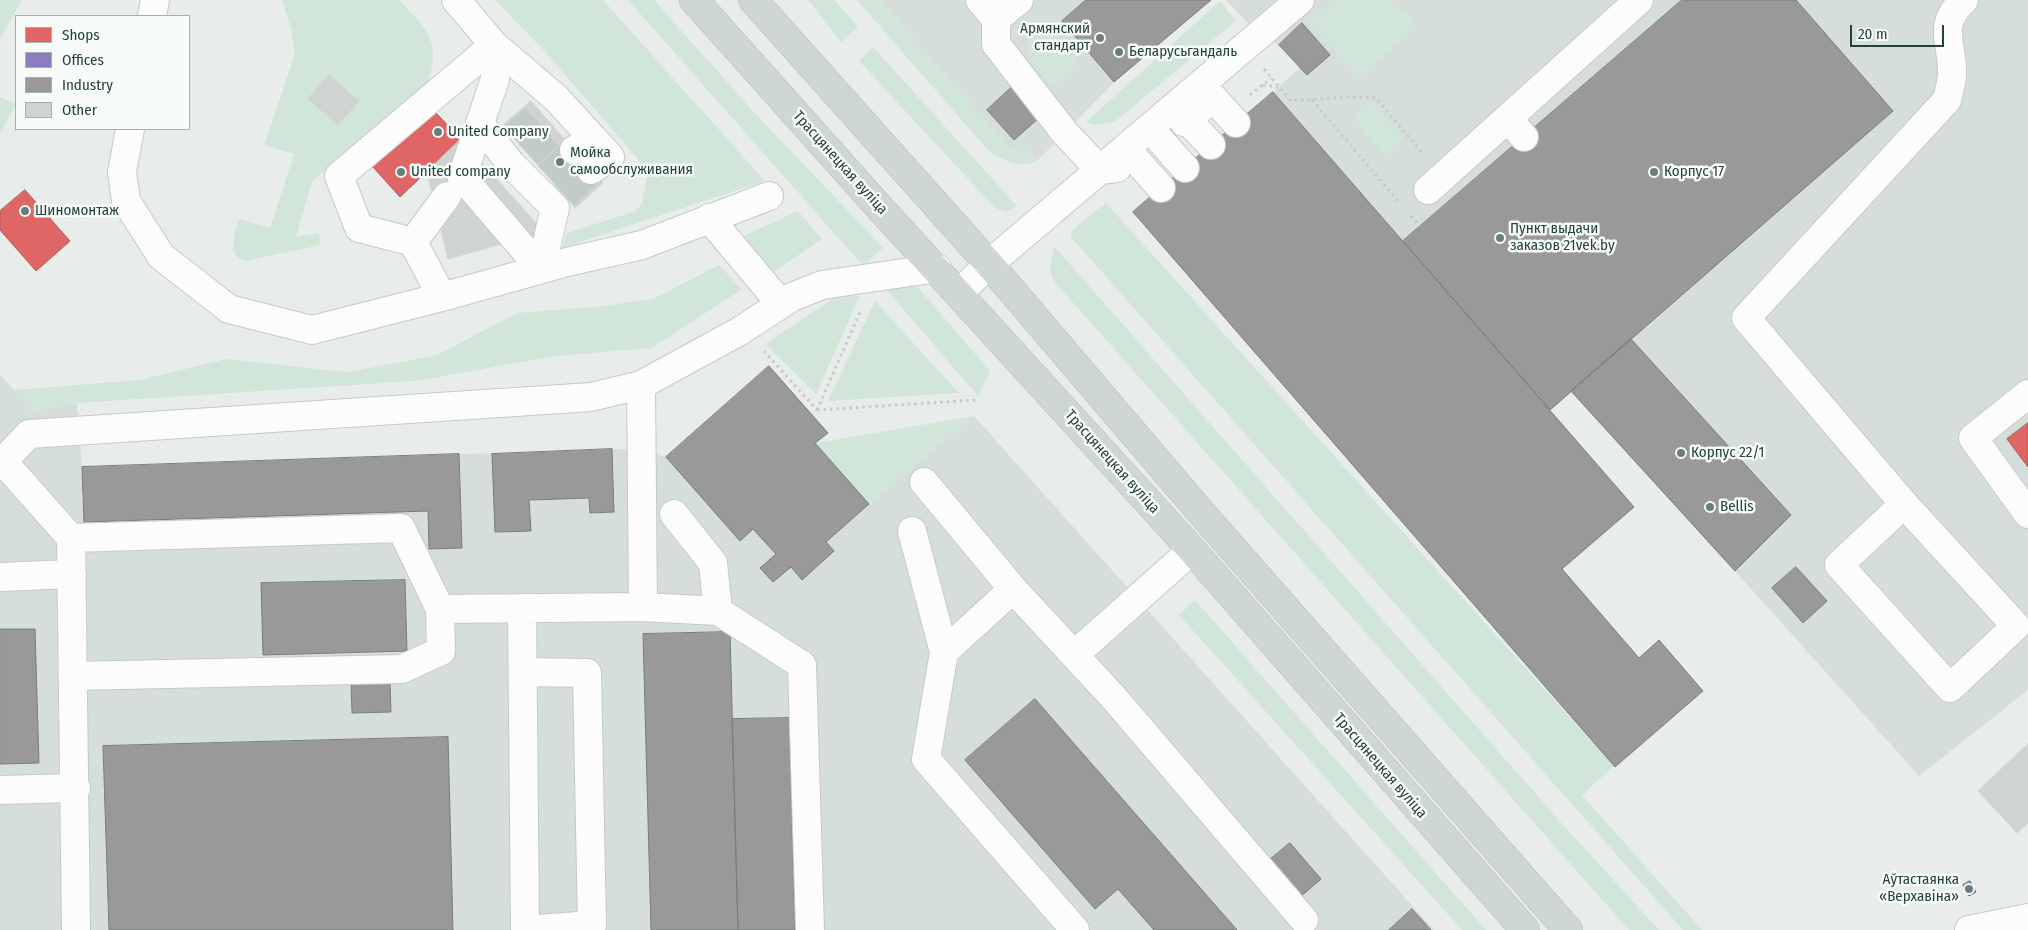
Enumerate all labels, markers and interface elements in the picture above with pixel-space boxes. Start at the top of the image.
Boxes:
legend [15,15,190,130]
scale bar [1853,15,1947,47]
place label: Армянский стандарт [1020,20,1090,55]
text: 20 m [1858,25,1888,43]
text: Shops [62,26,100,44]
marker: Армянский стандарт [1094,32,1106,44]
place label: Беларусьгандаль [1129,43,1237,61]
marker: Беларусьгандаль [1113,46,1125,58]
text: Offices [62,51,104,69]
text: Industry [62,76,113,94]
text: Other [62,101,97,119]
street label: Трасцянецкая вуліца [789,108,891,218]
place label: United Company [448,123,549,141]
marker: United Company [432,126,444,138]
place label: Мойка самообслуживания [570,144,693,179]
marker: Мойка самообслуживания [554,156,566,168]
place label: United company [411,163,510,181]
place label: Корпус 17 [1664,163,1724,181]
marker: United company [395,166,407,178]
marker: Корпус 17 [1648,166,1660,178]
place label: Шиномонтаж [35,202,119,220]
marker: Шиномонтаж [19,205,31,217]
place label: Пункт выдачи заказов 21vek.by [1510,220,1615,255]
marker: Пункт выдачи заказов 21vek.by [1494,232,1506,244]
street label: Трасцянецкая вуліца [1061,407,1163,517]
place label: Корпус 22/1 [1691,444,1764,462]
marker: Корпус 22/1 [1675,447,1687,459]
place label: Bellis [1720,498,1754,516]
marker: Bellis [1704,501,1716,513]
street label: Трасцянецкая вуліца [1330,710,1430,822]
place label: Аўтастаянка «Верхавіна» [1879,871,1959,906]
marker: Аўтастаянка «Верхавіна» [1963,883,1975,895]

